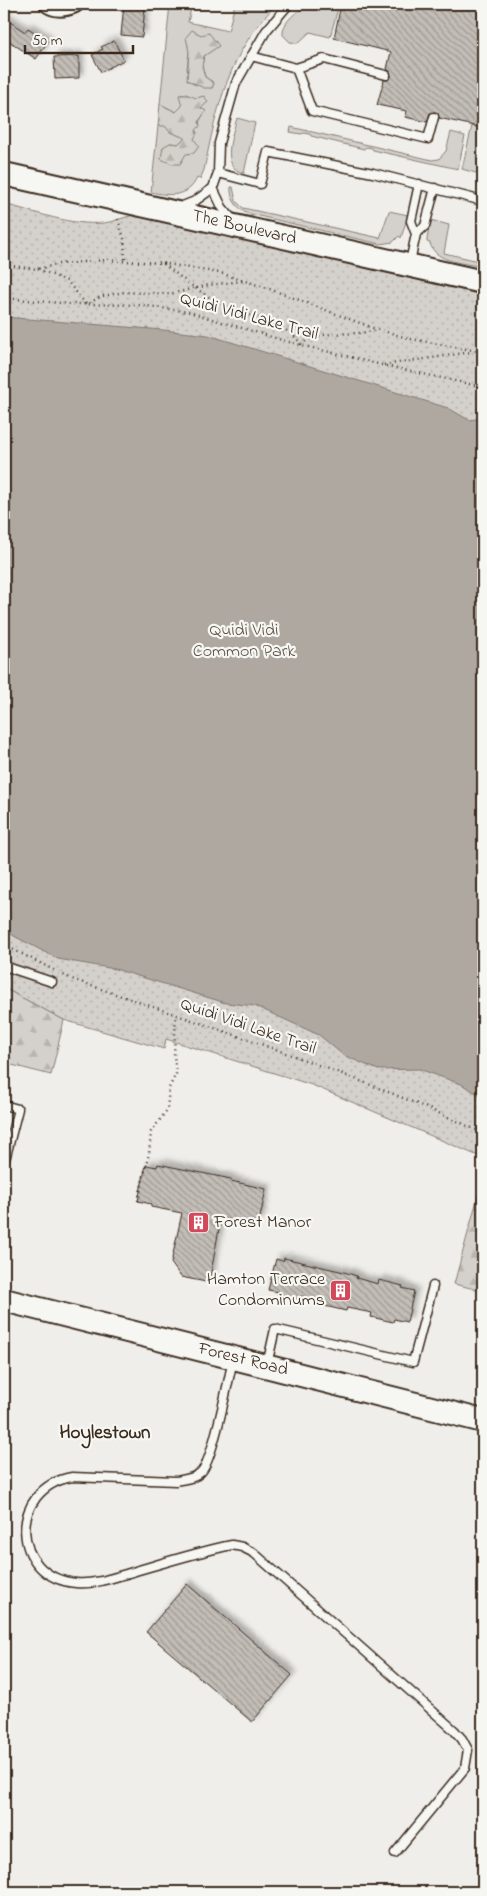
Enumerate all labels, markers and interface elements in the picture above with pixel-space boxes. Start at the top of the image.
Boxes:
scale bar [25,22,132,54]
text: 50 m [32,30,63,52]
street label: The Boulevard [189,203,299,253]
street label: Quidi Vidi Lake Trail [177,286,321,348]
park label: Quidi Vidi Common Park [193,618,295,665]
street label: Quidi Vidi Lake Trail [177,992,319,1062]
place label: Forest Manor [213,1210,312,1236]
building icon: Forest Manor [186,1211,210,1235]
place label: Hamton Terrace Condominums [207,1267,326,1314]
building icon: Hamton Terrace Condominums [329,1278,353,1302]
street label: Forest Road [194,1336,291,1384]
district label: Hoylestown [60,1420,150,1449]

